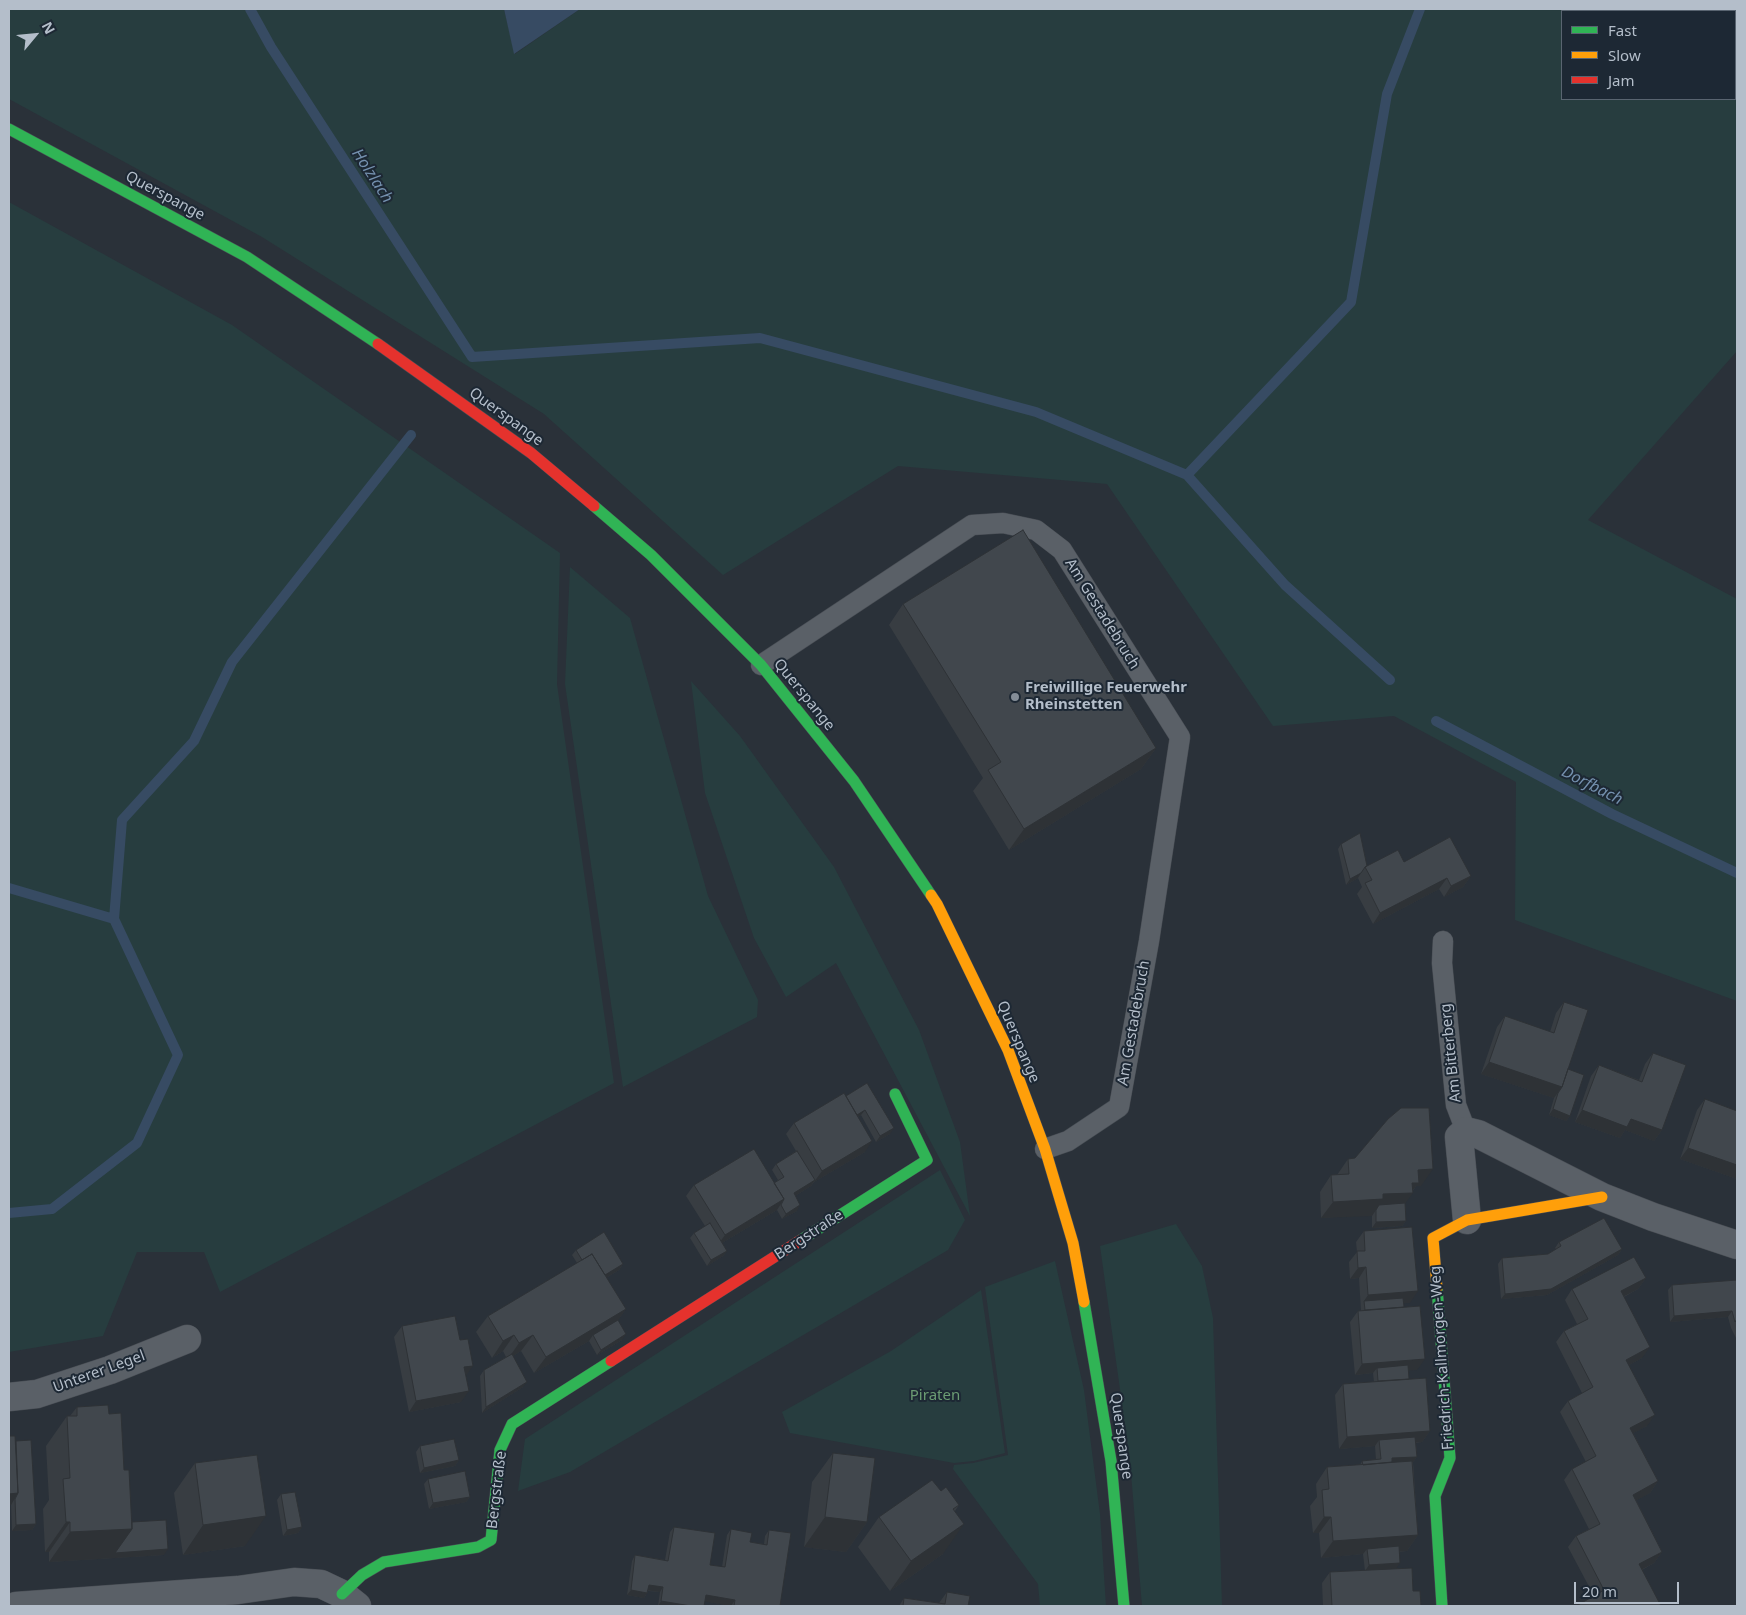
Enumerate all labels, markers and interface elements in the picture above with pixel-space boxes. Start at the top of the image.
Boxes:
north arrow [10,10,60,60]
legend [1561,10,1736,100]
text: N [38,18,60,37]
text: Fast [1608,20,1637,40]
text: Slow [1608,45,1641,65]
text: Jam [1608,70,1635,90]
water label: Holzlach [347,145,397,207]
street label: Querspange [122,168,208,224]
street label: Querspange [465,384,547,450]
street label: Am Gestadebruch [1061,555,1143,673]
street label: Querspange [769,655,839,735]
place label: Freiwillige Feuerwehr Rheinstetten [1025,679,1187,714]
marker: Freiwillige Feuerwehr Rheinstetten [1009,691,1021,703]
water label: Dorfbach [1558,762,1626,810]
street label: Am Gestadebruch [1114,959,1154,1087]
street label: Querspange [993,998,1043,1086]
street label: Am Bitterberg [1437,1003,1465,1103]
street label: Bergstraße [771,1206,847,1264]
street label: Friedrich-Kallmorgen-Weg [1427,1265,1457,1451]
street label: Unterer Legel [51,1347,147,1397]
park label: Piraten [910,1387,960,1405]
street label: Querspange [1106,1391,1136,1481]
street label: Bergstraße [483,1450,511,1530]
scale bar [1576,1572,1681,1604]
text: 20 m [1582,1581,1617,1601]

